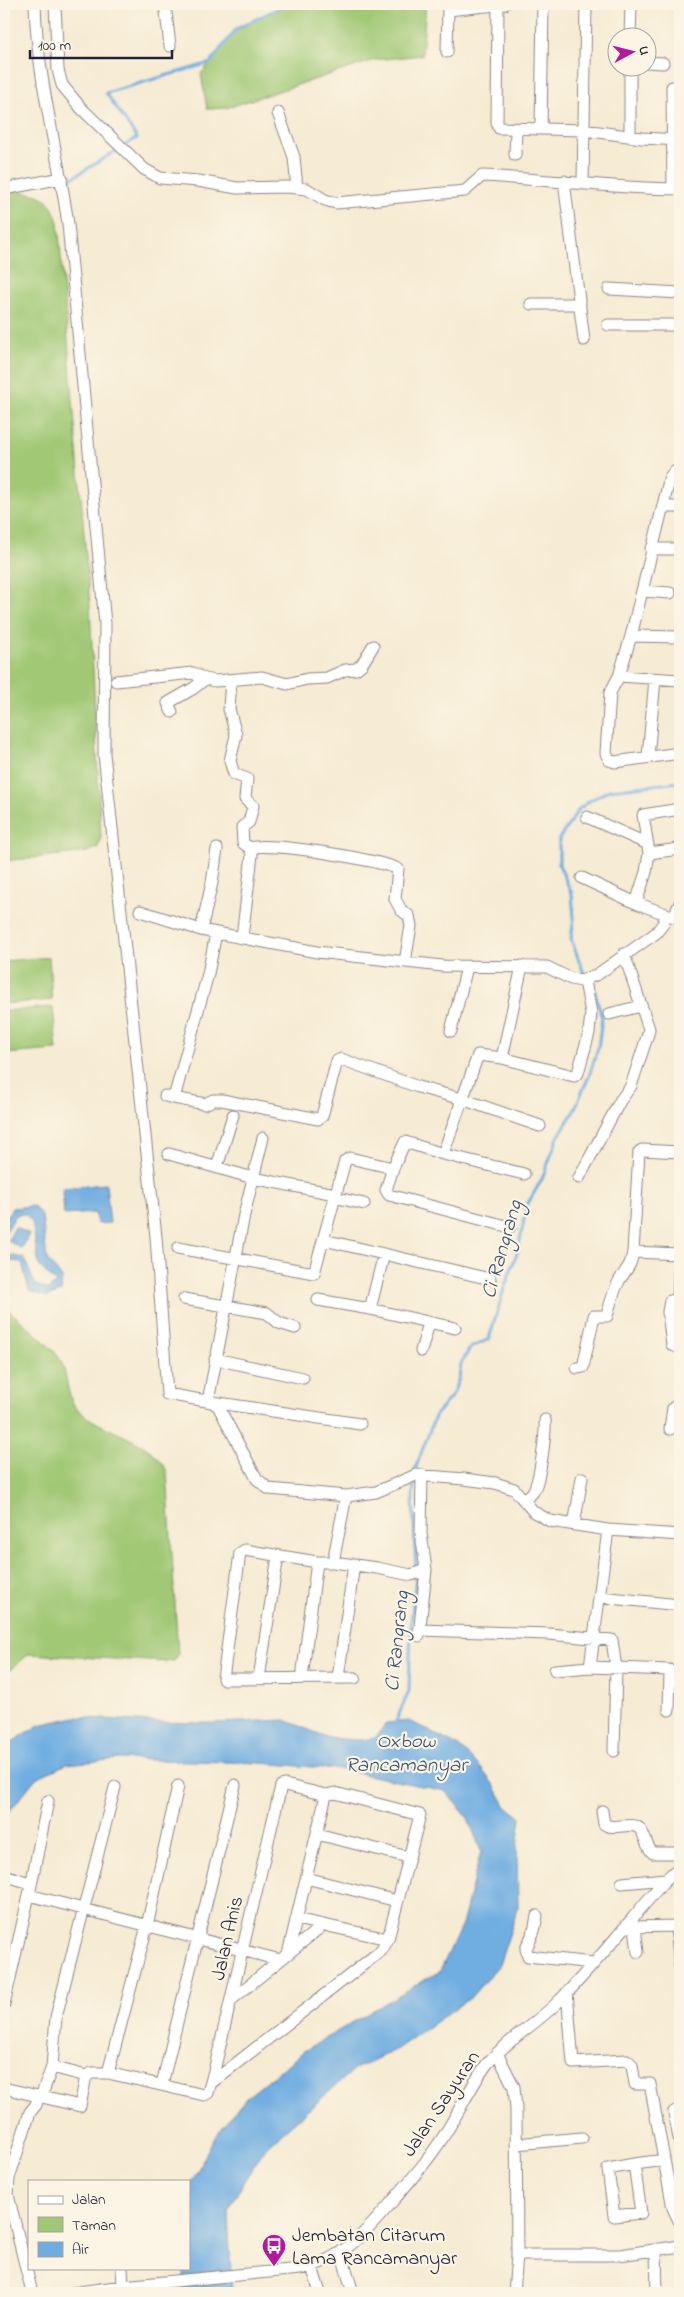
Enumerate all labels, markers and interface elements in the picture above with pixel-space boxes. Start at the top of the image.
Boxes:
scale bar [30,28,172,60]
north arrow [606,28,656,78]
text: 100 m [38,35,71,57]
text: U [632,45,654,56]
water label: Ci Rangrang [475,1196,532,1302]
water label: Ci Rangrang [378,1589,419,1693]
water label: Oxbow Rancamanyar [345,1727,469,1781]
street label: Jalan Anis [205,1894,252,1984]
street label: Jalan Sayuran [396,2045,488,2163]
legend [28,2180,190,2270]
text: Jalan [72,2189,105,2211]
text: Taman [72,2215,116,2237]
place label: Jembatan Citarum Lama Rancamanyar [292,2222,458,2274]
bus stop icon: Jembatan Citarum Lama Rancamanyar [261,2233,287,2267]
text: Air [72,2239,89,2261]

